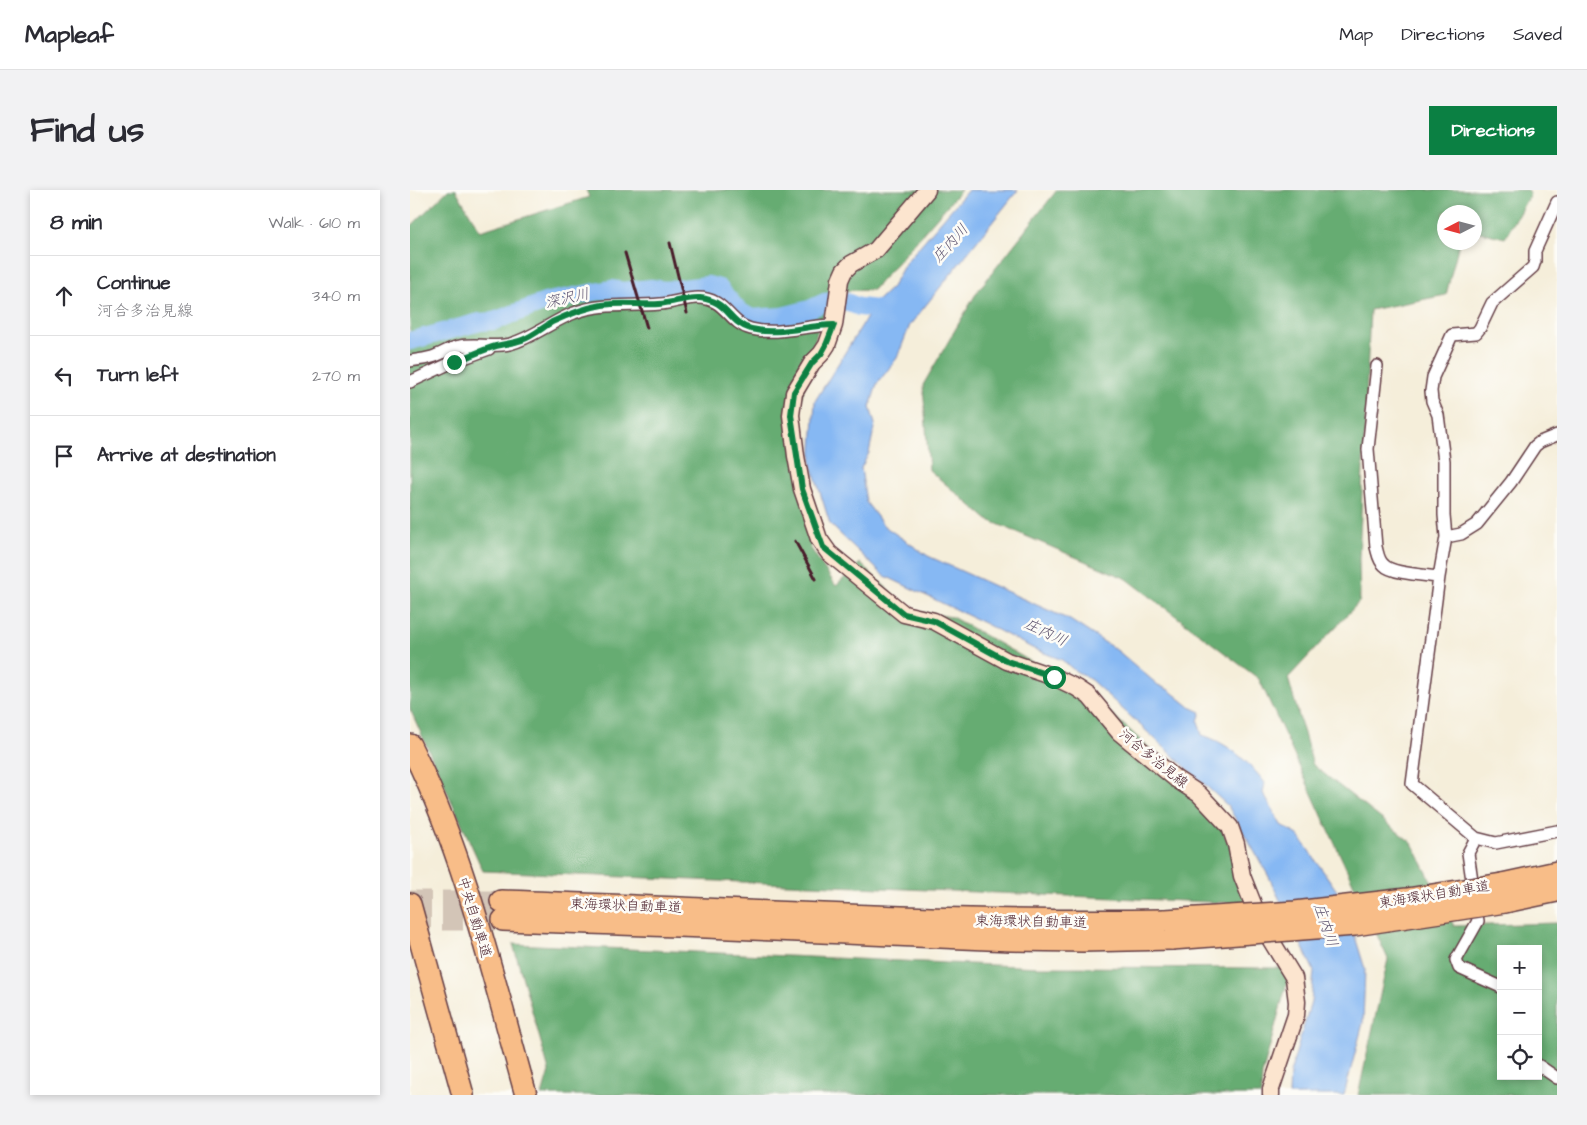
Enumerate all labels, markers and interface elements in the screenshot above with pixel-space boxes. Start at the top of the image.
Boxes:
text: Mapleaf [25,18,114,52]
text: Map [1339,22,1373,47]
text: Directions [1401,22,1485,47]
text: Saved [1513,22,1562,47]
text: Find us [30,106,144,155]
button: Directions [1429,106,1557,155]
north arrow [1437,205,1482,250]
text: 8 min [50,208,102,237]
text: Walk · 610 m [268,212,360,234]
water label: 庄内川 [928,220,973,267]
text: Continue [97,270,171,297]
icon: ahead [50,282,78,310]
water label: 深沢川 [543,283,591,314]
text: 340 m [312,285,360,307]
text: 河合多治見線 [97,300,193,322]
route end [443,351,466,374]
icon: left [50,362,78,390]
text: Turn left [97,362,178,389]
text: 270 m [312,365,360,387]
icon: arrive [50,442,78,470]
text: Arrive at destination [97,442,276,469]
water label: 庄内川 [1021,613,1071,651]
route start [1043,666,1066,689]
street label: 河合多治見線 [1114,725,1192,793]
street label: 中央自動車道 [452,874,496,960]
street label: 東海環状自動車道 [1377,876,1491,914]
street label: 東海環状自動車道 [570,894,682,918]
water label: 庄内川 [1308,900,1343,950]
street label: 東海環状自動車道 [975,911,1087,933]
map controls [1497,945,1542,1080]
button: + [1497,945,1542,990]
button: − [1497,990,1542,1035]
button: locate [1497,1035,1542,1080]

